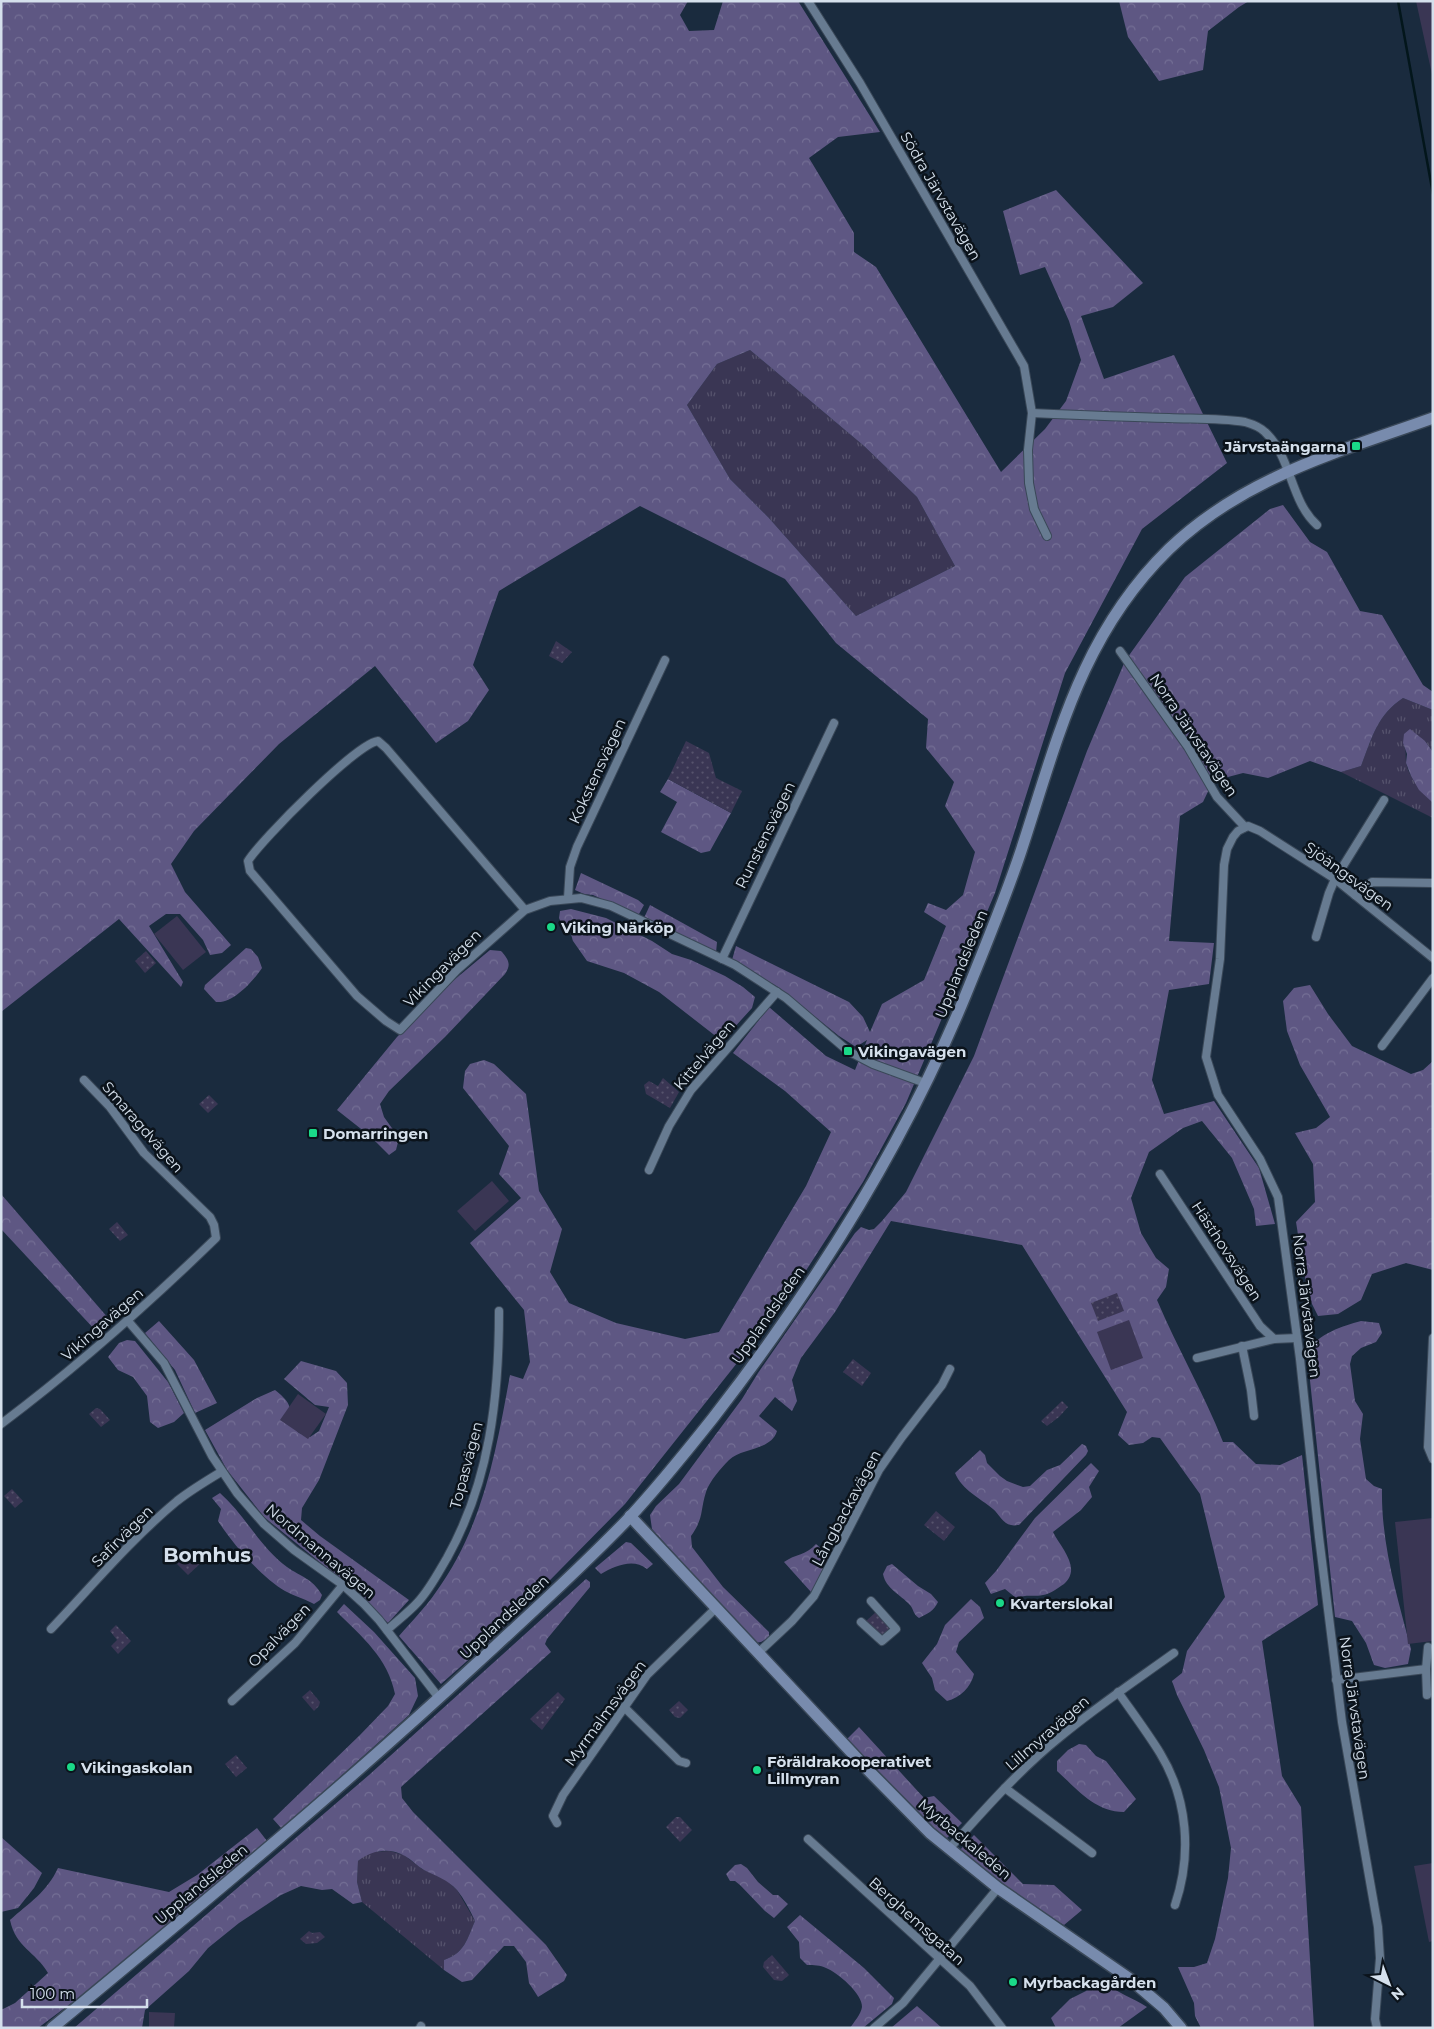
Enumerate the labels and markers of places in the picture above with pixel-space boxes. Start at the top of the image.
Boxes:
place label: Järvstaängarna [1223,437,1346,456]
marker: Järvstaängarna [1350,440,1362,452]
place label: Viking Närköp [560,918,674,937]
marker: Viking Närköp [545,921,557,933]
place label: Vikingavägen [857,1042,966,1061]
marker: Vikingavägen [842,1045,854,1057]
place label: Domarringen [323,1124,428,1143]
marker: Domarringen [307,1127,319,1139]
place label: Kvarterslokal [1010,1594,1113,1613]
marker: Kvarterslokal [994,1597,1006,1609]
place label: Föräldrakooperativet Lillmyran [767,1752,932,1788]
place label: Vikingaskolan [80,1758,193,1777]
marker: Vikingaskolan [65,1761,77,1773]
marker: Föräldrakooperativet Lillmyran [751,1764,763,1776]
place label: Myrbackagården [1023,1973,1156,1992]
marker: Myrbackagården [1007,1976,1019,1988]

